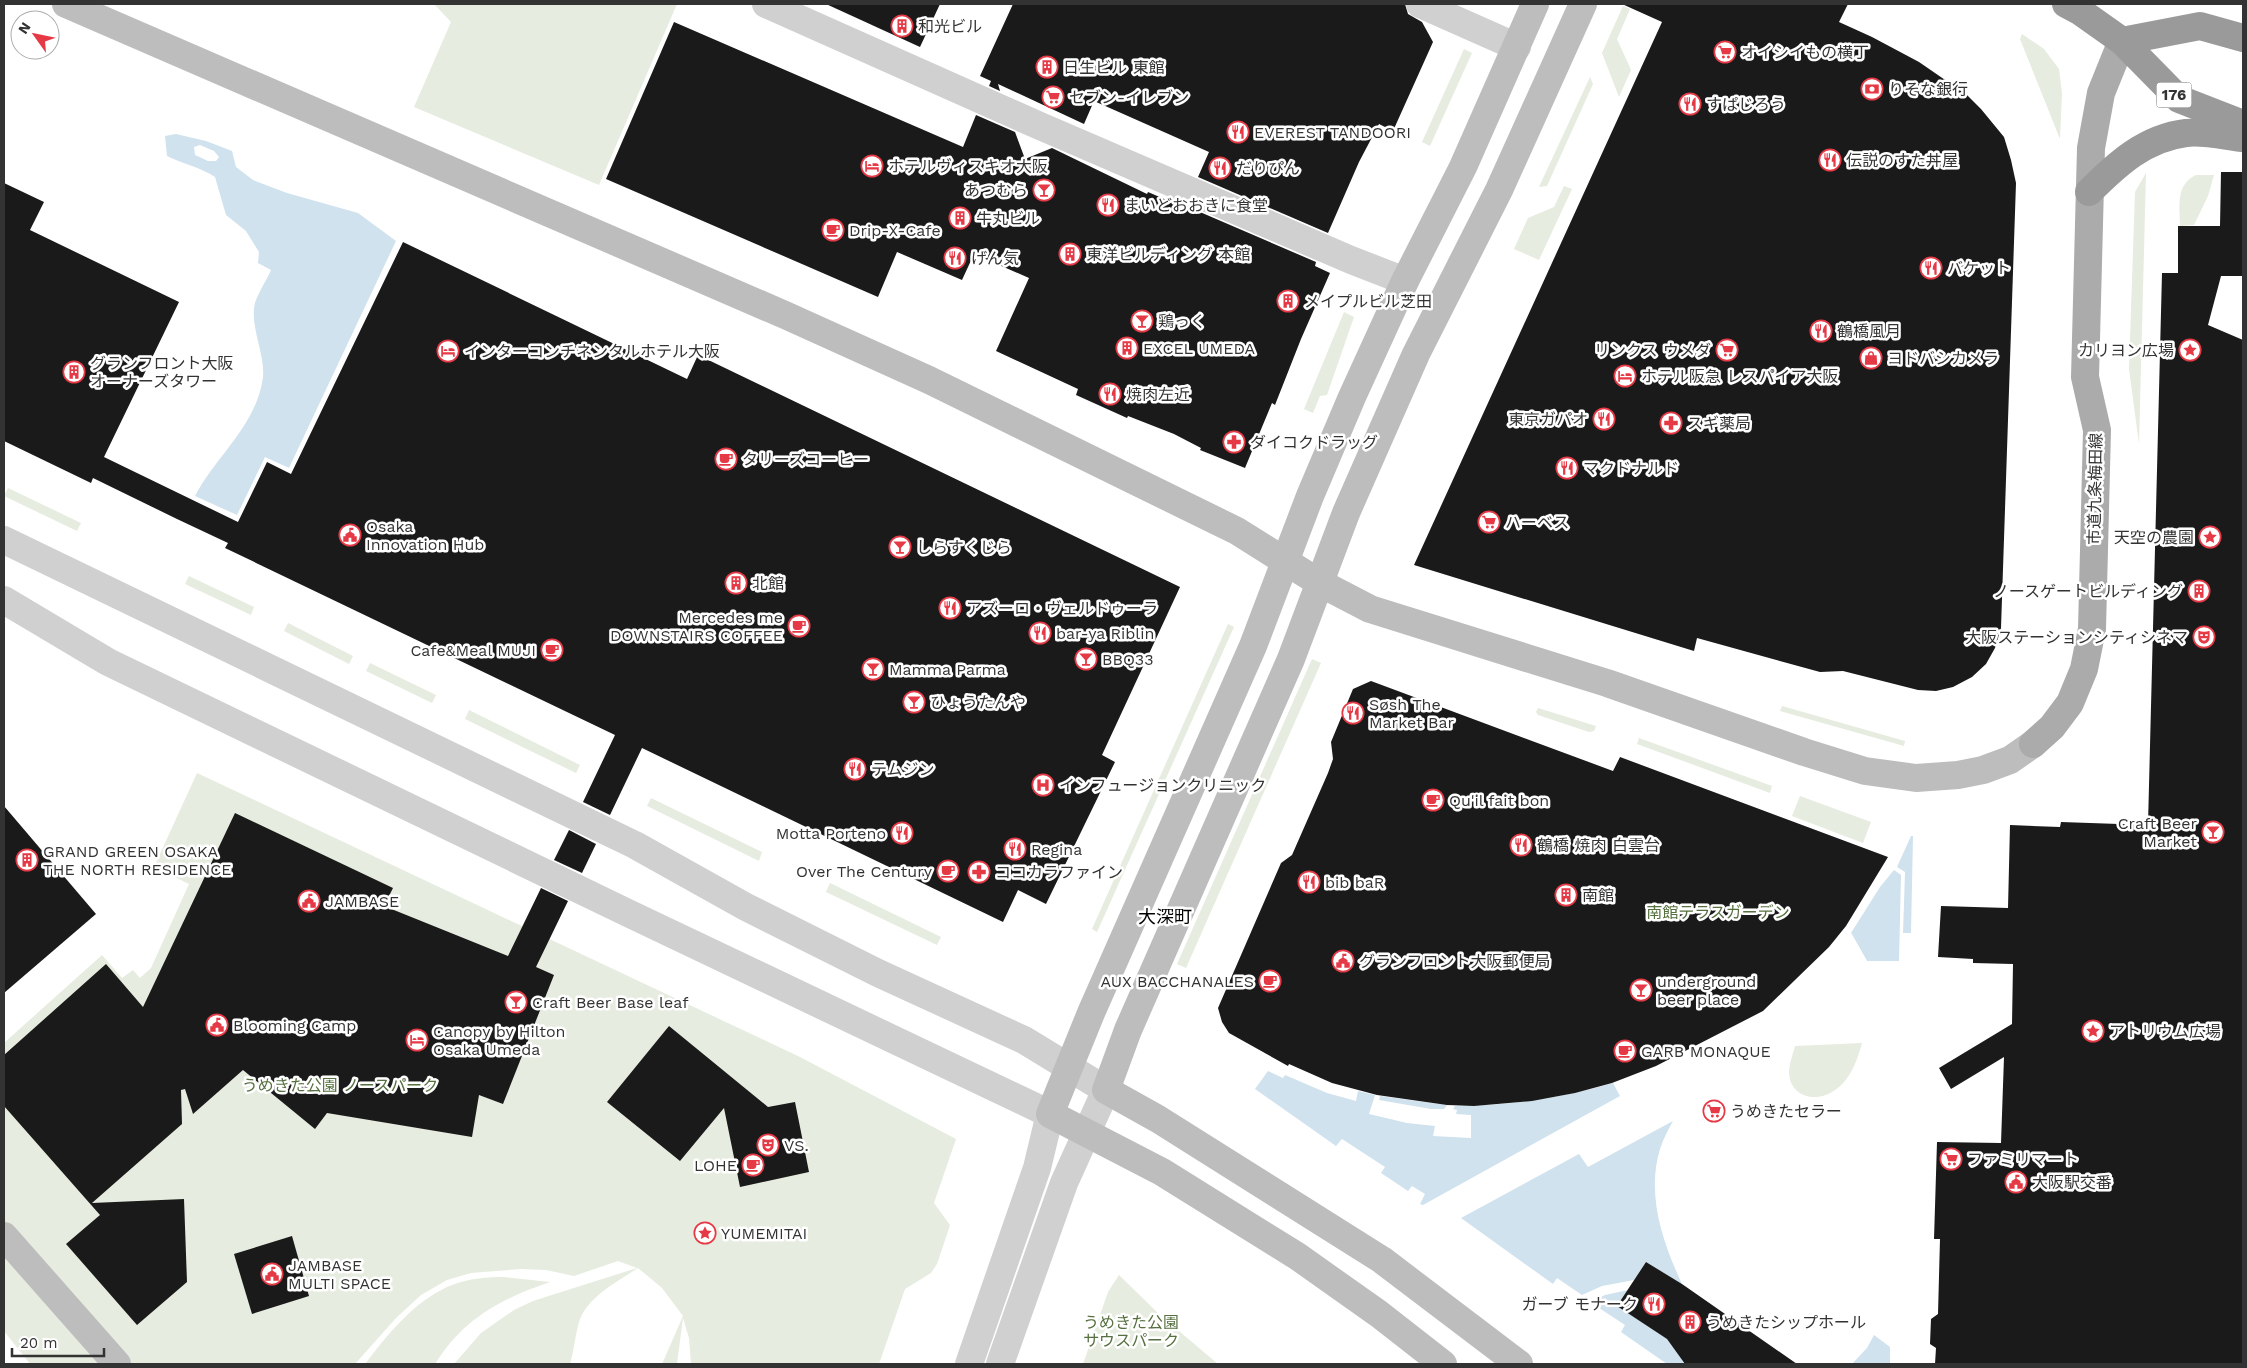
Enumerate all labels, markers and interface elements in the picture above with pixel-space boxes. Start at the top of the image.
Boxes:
north arrow [10,10,60,60]
building icon: 和光ビル [890,14,914,38]
place label: 和光ビル [918,17,982,36]
text: N [15,19,34,37]
supermarket icon: オイシイもの横丁 [1713,40,1737,64]
place label: オイシイもの横丁 [1741,43,1869,62]
building icon: 日生ビル 東館 [1035,55,1059,79]
place label: 日生ビル 東館 [1063,58,1164,77]
bank icon: りそな銀行 [1860,77,1884,101]
place label: りそな銀行 [1888,80,1968,99]
road number: 176 [2156,82,2192,108]
supermarket icon: セブン-イレブン [1041,85,1065,109]
place label: セブン-イレブン [1069,88,1189,107]
restaurant icon: すぱじろう [1678,92,1702,116]
place label: すぱじろう [1706,95,1786,114]
restaurant icon: EVEREST TANDOORI [1226,120,1250,144]
place label: EVEREST TANDOORI [1254,123,1411,142]
restaurant icon: 伝説のすた丼屋 [1818,148,1842,172]
place label: 伝説のすた丼屋 [1846,151,1958,170]
hotel icon: ホテルヴィスキオ大阪 [860,154,884,178]
restaurant icon: だりぴん [1208,156,1232,180]
place label: ホテルヴィスキオ大阪 [888,157,1048,176]
place label: だりぴん [1236,159,1300,178]
bar icon: あつむら [1032,178,1056,202]
place label: あつむら [964,181,1028,200]
restaurant icon: まいどおおきに食堂 [1096,193,1120,217]
place label: まいどおおきに食堂 [1124,196,1268,215]
building icon: 牛丸ビル [948,206,972,230]
place label: 牛丸ビル [976,209,1040,228]
cafe icon: Drip-X-Cafe [821,218,845,242]
place label: Drip-X-Cafe [849,221,941,240]
building icon: 東洋ビルディング 本館 [1058,242,1082,266]
place label: 東洋ビルディング 本館 [1086,245,1250,264]
restaurant icon: げん気 [943,246,967,270]
place label: げん気 [971,249,1019,268]
restaurant icon: バケット [1919,256,1943,280]
place label: バケット [1947,259,2011,278]
building icon: メイプルビル芝田 [1276,289,1300,313]
place label: メイプルビル芝田 [1304,292,1432,311]
bar icon: 鶏っく [1130,309,1154,333]
place label: 鶏っく [1158,312,1206,331]
restaurant icon: 鶴橋風月 [1809,319,1833,343]
place label: 鶴橋風月 [1837,322,1901,341]
building icon: EXCEL UMEDA [1115,336,1139,360]
supermarket icon: リンクス ウメダ [1715,338,1739,362]
place icon: カリヨン広場 [2178,338,2202,362]
hotel icon: インターコンチネンタルホテル大阪 [436,339,460,363]
place label: EXCEL UMEDA [1143,339,1256,358]
place label: リンクス ウメダ [1594,341,1711,360]
place label: カリヨン広場 [2078,341,2174,360]
place label: インターコンチネンタルホテル大阪 [464,342,720,361]
shop icon: ヨドバシカメラ [1859,346,1883,370]
place label: ヨドバシカメラ [1887,349,1999,368]
place label: グランフロント大阪 オーナーズタワー [90,354,234,391]
building icon: グランフロント大阪 オーナーズタワー [62,360,86,384]
hotel icon: ホテル阪急 レスパイア大阪 [1613,364,1637,388]
place label: ホテル阪急 レスパイア大阪 [1641,367,1838,386]
restaurant icon: 焼肉左近 [1098,382,1122,406]
place label: 焼肉左近 [1126,385,1190,404]
restaurant icon: 東京ガパオ [1592,407,1616,431]
place label: 東京ガパオ [1508,410,1588,429]
pharmacy icon: スギ薬局 [1659,411,1683,435]
place label: スギ薬局 [1687,414,1751,433]
pharmacy icon: ダイコクドラッグ [1222,430,1246,454]
place label: ダイコクドラッグ [1250,433,1378,452]
street label: 市道九条梅田線 [2085,433,2105,545]
cafe icon: タリーズコーヒー [714,447,738,471]
place label: タリーズコーヒー [742,450,869,469]
restaurant icon: マクドナルド [1555,456,1579,480]
place label: マクドナルド [1583,459,1679,478]
supermarket icon: ハーベス [1477,510,1501,534]
place label: ハーベス [1505,513,1569,532]
place label: Osaka Innovation Hub [366,517,484,554]
public building icon: Osaka Innovation Hub [338,523,362,547]
place icon: 天空の農園 [2198,525,2222,549]
place label: 天空の農園 [2114,528,2194,547]
bar icon: しらすくじら [888,535,912,559]
place label: しらすくじら [916,538,1012,557]
building icon: 北館 [724,571,748,595]
place label: 北館 [752,574,784,593]
building icon: ノースゲートビルディング [2187,579,2211,603]
place label: ノースゲートビルディング [1993,582,2183,601]
restaurant icon: アズーロ・ヴェルドゥーラ [938,596,962,620]
place label: アズーロ・ヴェルドゥーラ [966,599,1158,618]
place label: Mercedes me DOWNSTAIRS COFFEE [610,608,783,645]
cafe icon: Mercedes me DOWNSTAIRS COFFEE [787,614,811,638]
restaurant icon: bar-ya Riblin [1028,621,1052,645]
place label: bar-ya Riblin [1056,624,1154,643]
theatre icon: 大阪ステーションシティシネマ [2192,625,2216,649]
place label: 大阪ステーションシティシネマ [1965,628,2188,647]
cafe icon: Cafe&Meal MUJI [540,638,564,662]
place label: Cafe&Meal MUJI [410,641,536,660]
bar icon: BBQ33 [1074,647,1098,671]
place label: BBQ33 [1102,650,1154,669]
bar icon: Mamma Parma [861,657,885,681]
place label: Mamma Parma [889,660,1006,679]
bar icon: ひょうたんや [902,690,926,714]
place label: ひょうたんや [930,693,1026,712]
place label: Søsh The Market Bar [1369,695,1455,732]
restaurant icon: Søsh The Market Bar [1341,701,1365,725]
restaurant icon: テムジン [843,757,867,781]
place label: テムジン [871,760,935,779]
hospital icon: インフュージョンクリニック [1031,773,1055,797]
place label: インフュージョンクリニック [1059,776,1266,795]
cafe icon: Qu'il fait bon [1421,788,1445,812]
place label: Qu'il fait bon [1449,791,1549,810]
place label: Craft Beer Market [2118,814,2197,851]
bar icon: Craft Beer Market [2201,820,2225,844]
restaurant icon: Motta Porteno [890,821,914,845]
place label: Motta Porteno [776,824,886,843]
restaurant icon: 鶴橋 焼肉 白雲台 [1509,833,1533,857]
place label: 鶴橋 焼肉 白雲台 [1537,836,1660,855]
restaurant icon: Regina [1003,837,1027,861]
place label: Regina [1031,840,1082,859]
place label: GRAND GREEN OSAKA THE NORTH RESIDENCE [43,842,231,879]
building icon: GRAND GREEN OSAKA THE NORTH RESIDENCE [15,848,39,872]
cafe icon: Over The Century [936,859,960,883]
pharmacy icon: ココカラファイン [967,860,991,884]
place label: Over The Century [796,862,933,881]
place label: ココカラファイン [995,863,1123,882]
restaurant icon: bib baR [1297,870,1321,894]
place label: bib baR [1325,873,1385,892]
building icon: 南館 [1554,883,1578,907]
place label: 南館 [1582,886,1614,905]
public building icon: JAMBASE [297,889,321,913]
place label: JAMBASE [325,892,399,911]
park label: 南館テラスガーデン [1646,903,1790,922]
district label: 大深町 [1138,906,1192,927]
public building icon: グランフロント大阪郵便局 [1331,949,1355,973]
place label: グランフロント大阪郵便局 [1359,952,1551,971]
cafe icon: AUX BACCHANALES [1258,969,1282,993]
place label: AUX BACCHANALES [1100,972,1254,991]
place label: underground beer place [1657,972,1756,1009]
bar icon: underground beer place [1629,978,1653,1002]
bar icon: Craft Beer Base leaf [504,990,528,1014]
place label: Craft Beer Base leaf [532,993,689,1012]
public building icon: Blooming Camp [205,1013,229,1037]
place label: Blooming Camp [233,1016,356,1035]
place icon: アトリウム広場 [2081,1019,2105,1043]
place label: Canopy by Hilton Osaka Umeda [433,1022,566,1059]
place label: アトリウム広場 [2109,1022,2221,1041]
hotel icon: Canopy by Hilton Osaka Umeda [405,1028,429,1052]
cafe icon: GARB MONAQUE [1613,1039,1637,1063]
place label: GARB MONAQUE [1641,1042,1771,1061]
park label: うめきた公園 ノースパーク [242,1076,438,1095]
supermarket icon: うめきたセラー [1702,1099,1726,1123]
place label: うめきたセラー [1730,1102,1842,1121]
theatre icon: VS. [756,1133,780,1157]
place label: VS. [784,1136,809,1155]
supermarket icon: ファミリマート [1939,1147,1963,1171]
place label: ファミリマート [1967,1150,2079,1169]
cafe icon: LOHE [741,1153,765,1177]
place label: LOHE [694,1156,737,1175]
public building icon: 大阪駅交番 [2004,1170,2028,1194]
place label: 大阪駅交番 [2032,1173,2112,1192]
place icon: YUMEMITAI [693,1221,717,1245]
place label: YUMEMITAI [721,1224,807,1243]
place label: JAMBASE MULTI SPACE [288,1256,391,1293]
public building icon: JAMBASE MULTI SPACE [260,1262,284,1286]
restaurant icon: ガーブ モナーク [1642,1292,1666,1316]
place label: ガーブ モナーク [1522,1295,1638,1314]
building icon: うめきたシップホール [1678,1310,1702,1334]
park label: うめきた公園 サウスパーク [1083,1313,1179,1350]
place label: うめきたシップホール [1706,1313,1866,1332]
scale bar [12,1326,105,1358]
text: 20 m [20,1334,58,1352]

